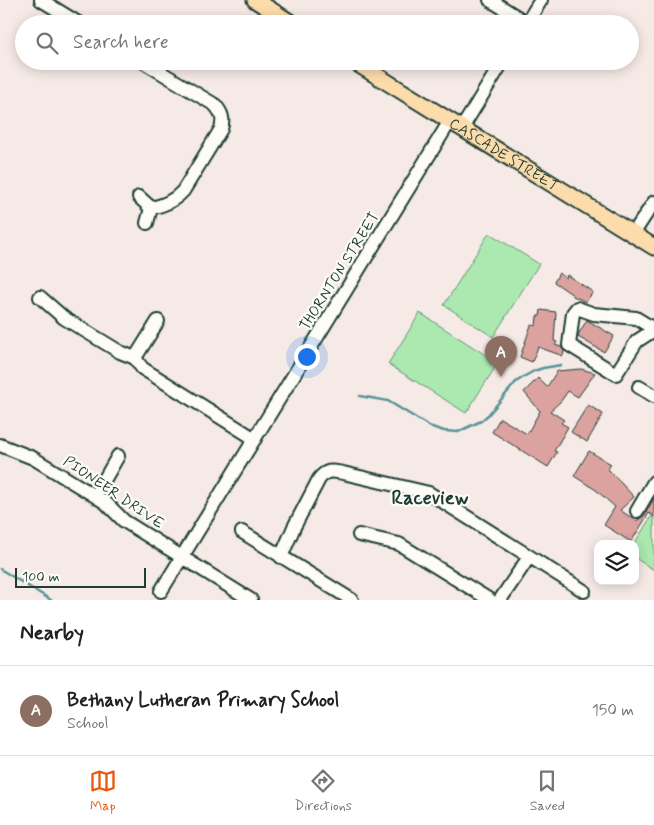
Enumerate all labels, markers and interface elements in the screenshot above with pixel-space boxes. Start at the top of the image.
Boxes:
search box [15,15,639,70]
icon: search [33,29,61,57]
text: Search here [73,30,169,55]
street label: CASCADE STREET [445,114,563,197]
street label: THORNTON STREET [295,208,385,335]
pin: A [485,336,517,377]
your location [294,344,320,370]
street label: PIONEER DRIVE [59,452,168,534]
district label: Raceview [392,485,469,512]
map controls [594,540,639,585]
button: layers [594,540,639,585]
scale bar [15,565,146,588]
text: 100 m [22,568,60,586]
text: Nearby [20,619,84,647]
text: Bethany Lutheran Primary School [67,688,339,713]
text: A [31,700,41,721]
text: 150 m [592,700,634,721]
text: School [67,713,108,734]
tab: Map [89,767,117,815]
tab: Directions [295,767,352,815]
tab: Saved [530,767,565,815]

